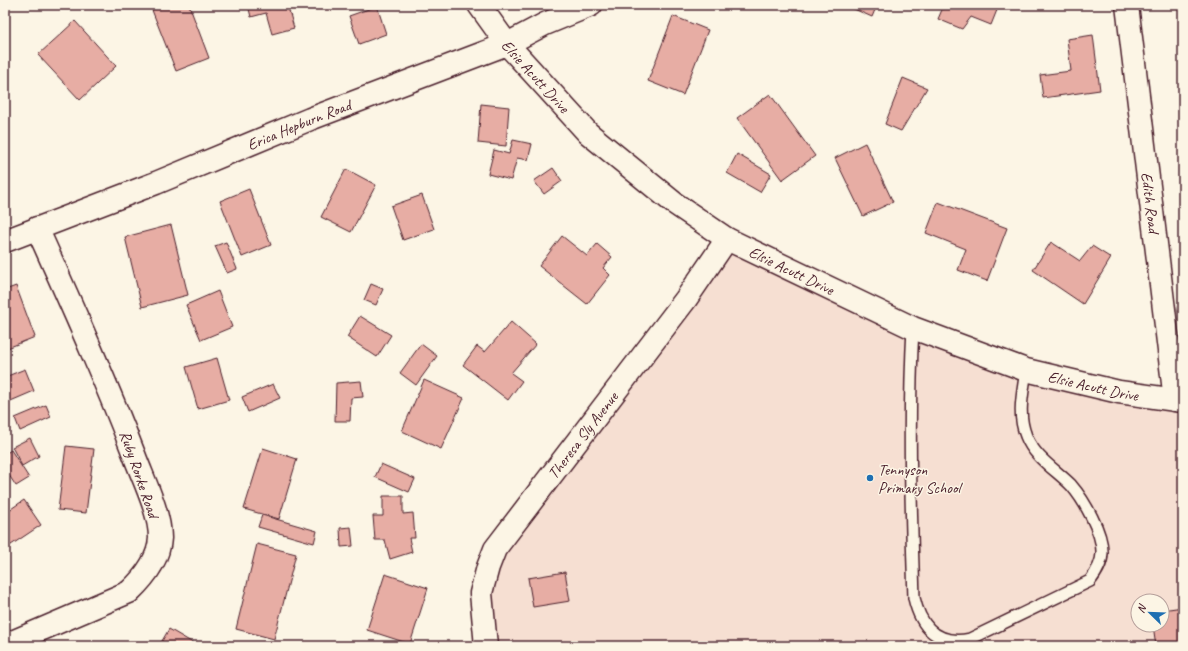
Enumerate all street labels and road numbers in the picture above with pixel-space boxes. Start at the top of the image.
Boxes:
street label: Elsie Acutt Drive [497,36,575,118]
street label: Erica Hepburn Road [244,95,356,155]
street label: Edith Road [1136,171,1164,237]
street label: Elsie Acutt Drive [746,242,839,300]
street label: Elsie Acutt Drive [1046,367,1141,406]
street label: Theresa Sly Avenue [543,387,624,483]
street label: Ruby Rorke Road [115,428,164,523]

